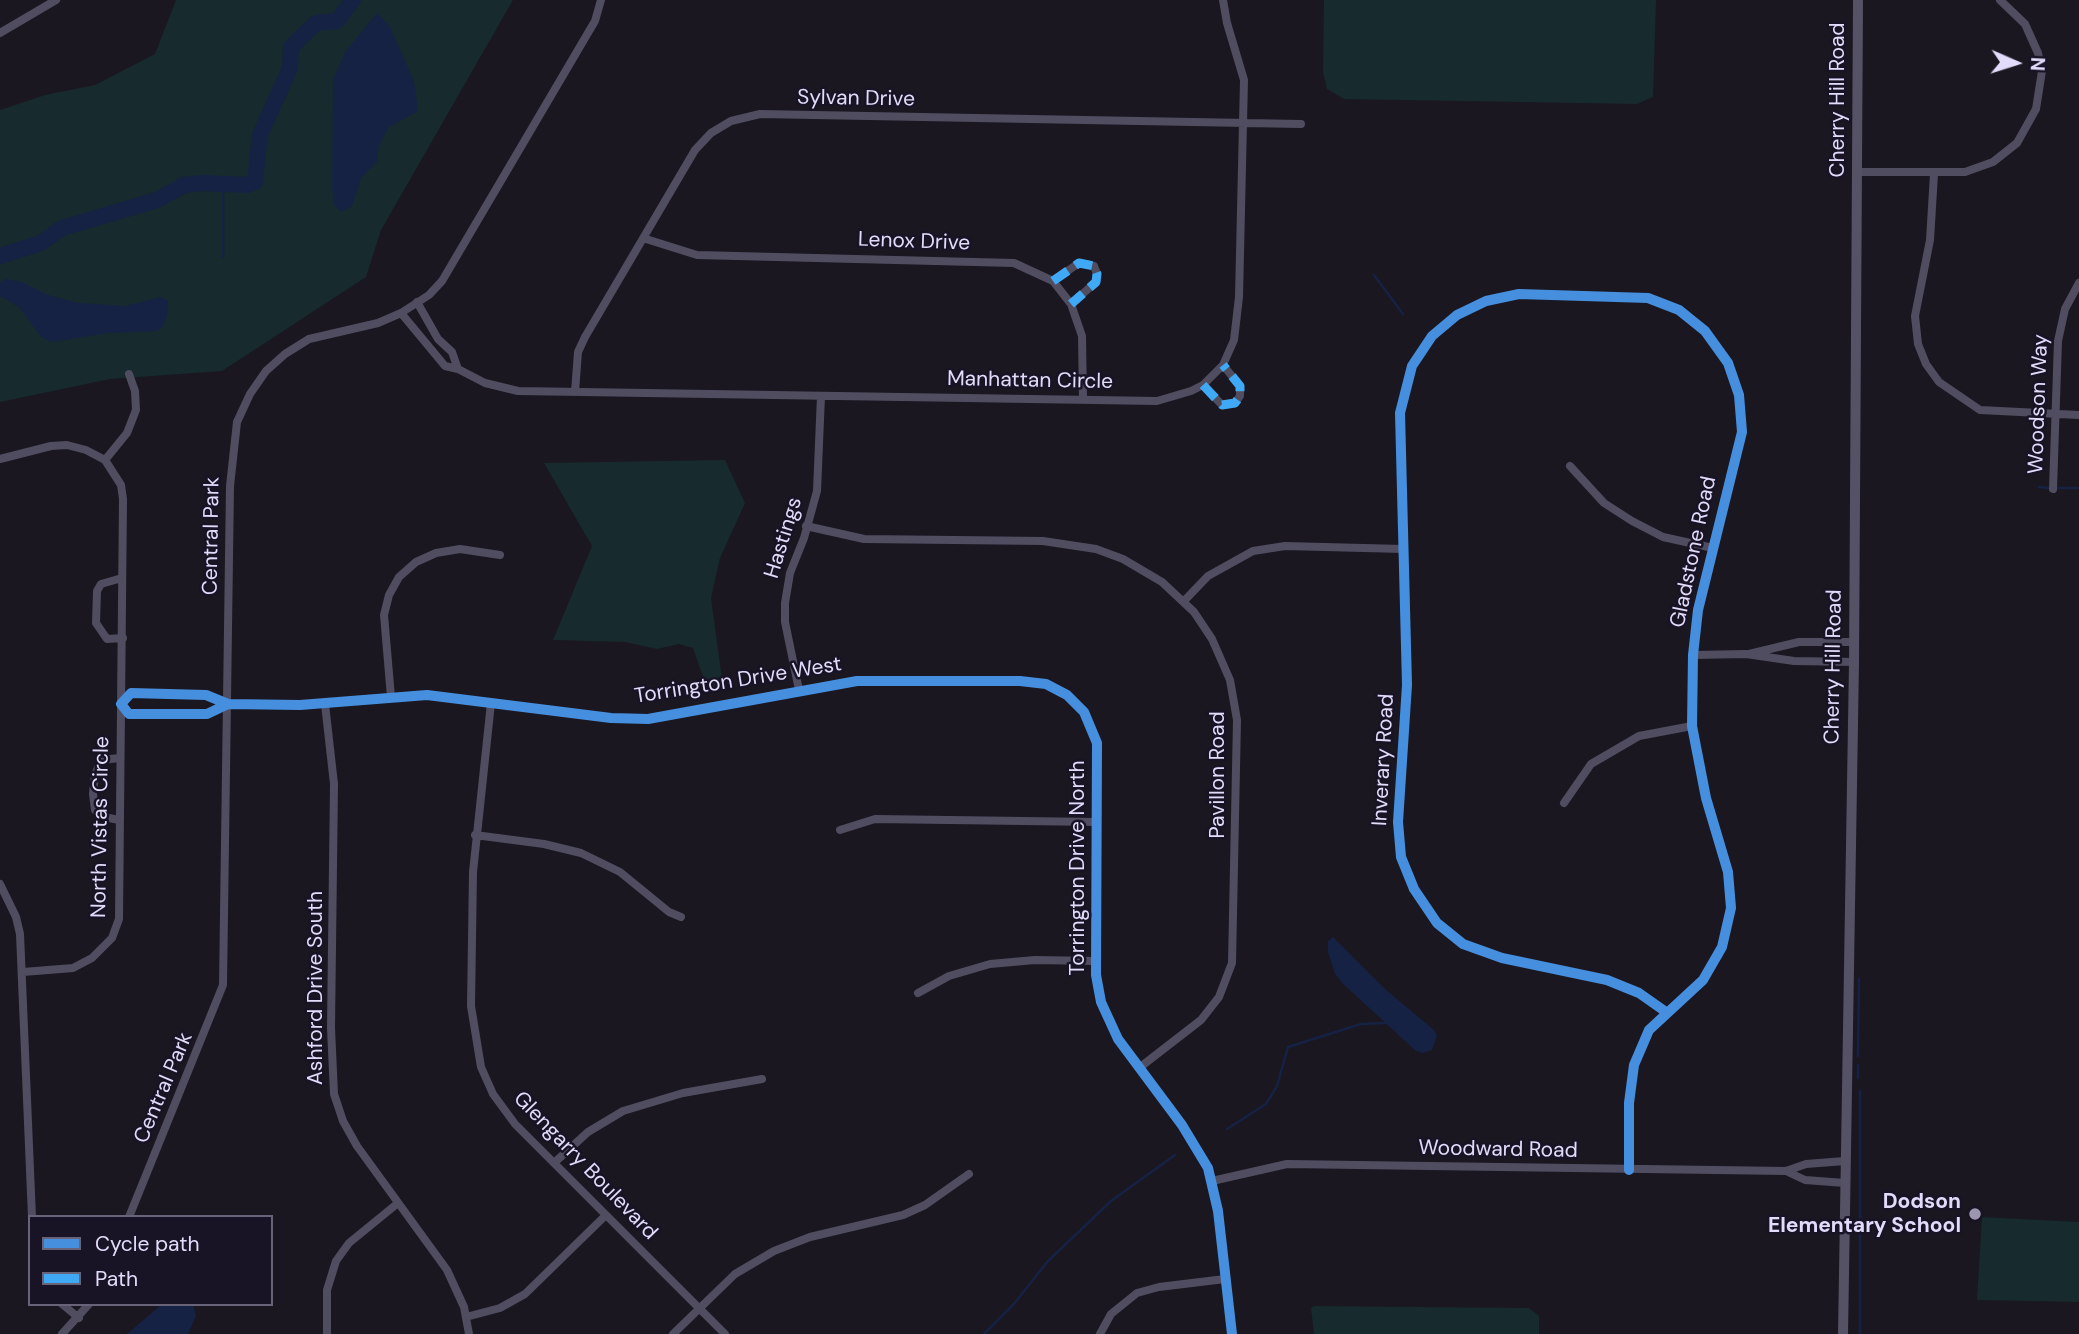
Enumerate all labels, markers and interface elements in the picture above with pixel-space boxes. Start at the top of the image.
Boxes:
street label: Cherry Hill Road [1825,22,1851,178]
north arrow [1981,28,2051,98]
text: N [2025,57,2050,72]
street label: Sylvan Drive [797,85,915,113]
street label: Lenox Drive [857,227,971,257]
street label: Woodson Way [2024,334,2054,474]
street label: Manhattan Circle [947,367,1113,395]
street label: Gladstone Road [1666,474,1722,630]
street label: Central Park [198,477,226,595]
street label: Hastings [760,494,808,582]
street label: Cherry Hill Road [1820,589,1848,745]
street label: Torrington Drive West [633,652,843,710]
street label: Inverary Road [1368,693,1400,827]
street label: Pavillon Road [1205,711,1231,839]
street label: North Vistas Circle [87,736,115,918]
street label: Torrington Drive North [1065,760,1091,976]
street label: Ashford Drive South [303,891,329,1085]
street label: Central Park [129,1029,199,1147]
street label: Glengarry Boulevard [508,1087,662,1245]
street label: Woodward Road [1418,1136,1578,1164]
place label: Dodson Elementary School [1768,1189,1961,1239]
marker: Dodson Elementary School [1967,1206,1983,1222]
legend [28,1215,273,1306]
text: Cycle path [95,1230,200,1258]
text: Path [95,1265,138,1293]

